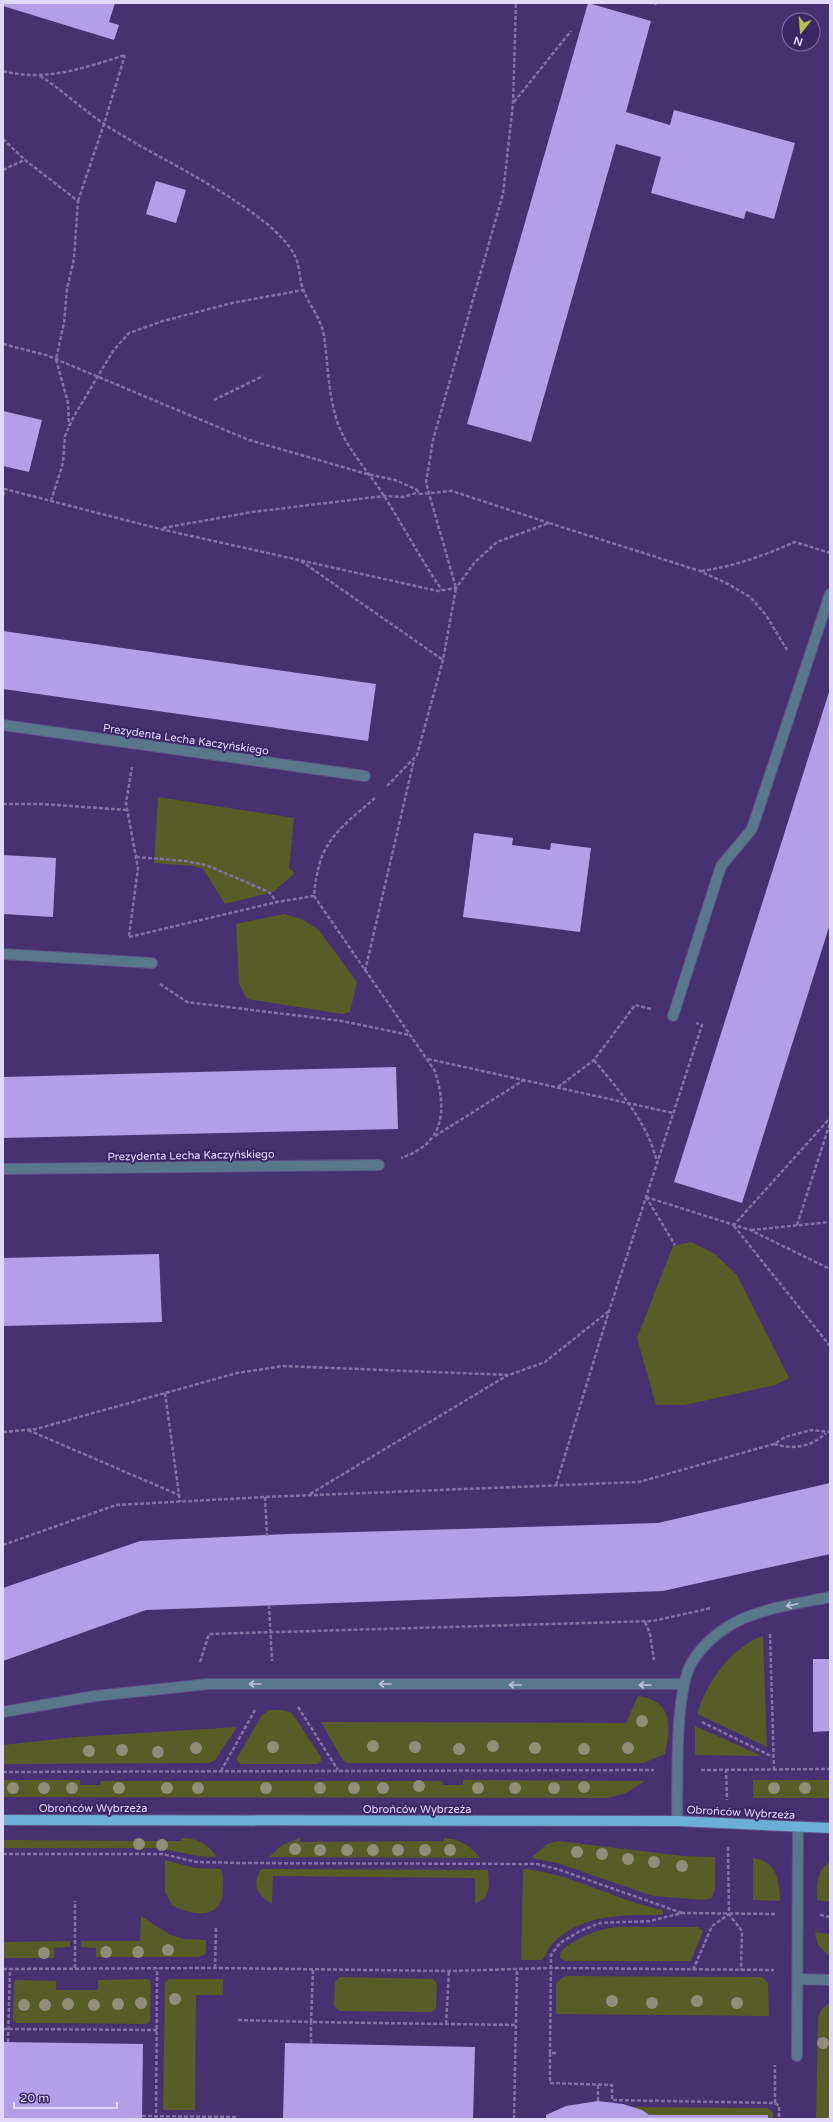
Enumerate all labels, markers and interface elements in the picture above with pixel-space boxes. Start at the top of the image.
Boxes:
north arrow [781,12,821,52]
text: N [792,34,804,49]
street label: Prezydenta Lecha Kaczyńskiego [102,721,270,758]
street label: Prezydenta Lecha Kaczyńskiego [107,1148,275,1163]
one-way arrow [786,1601,799,1609]
one-way arrow [249,1680,262,1688]
one-way arrow [379,1680,392,1688]
one-way arrow [509,1681,522,1689]
one-way arrow [639,1681,652,1689]
street label: Obrońców Wybrzeża [39,1802,147,1815]
street label: Obrońców Wybrzeża [363,1803,471,1816]
street label: Obrońców Wybrzeża [686,1803,796,1822]
scale bar [14,2084,117,2110]
text: 20 m [20,2091,49,2105]

